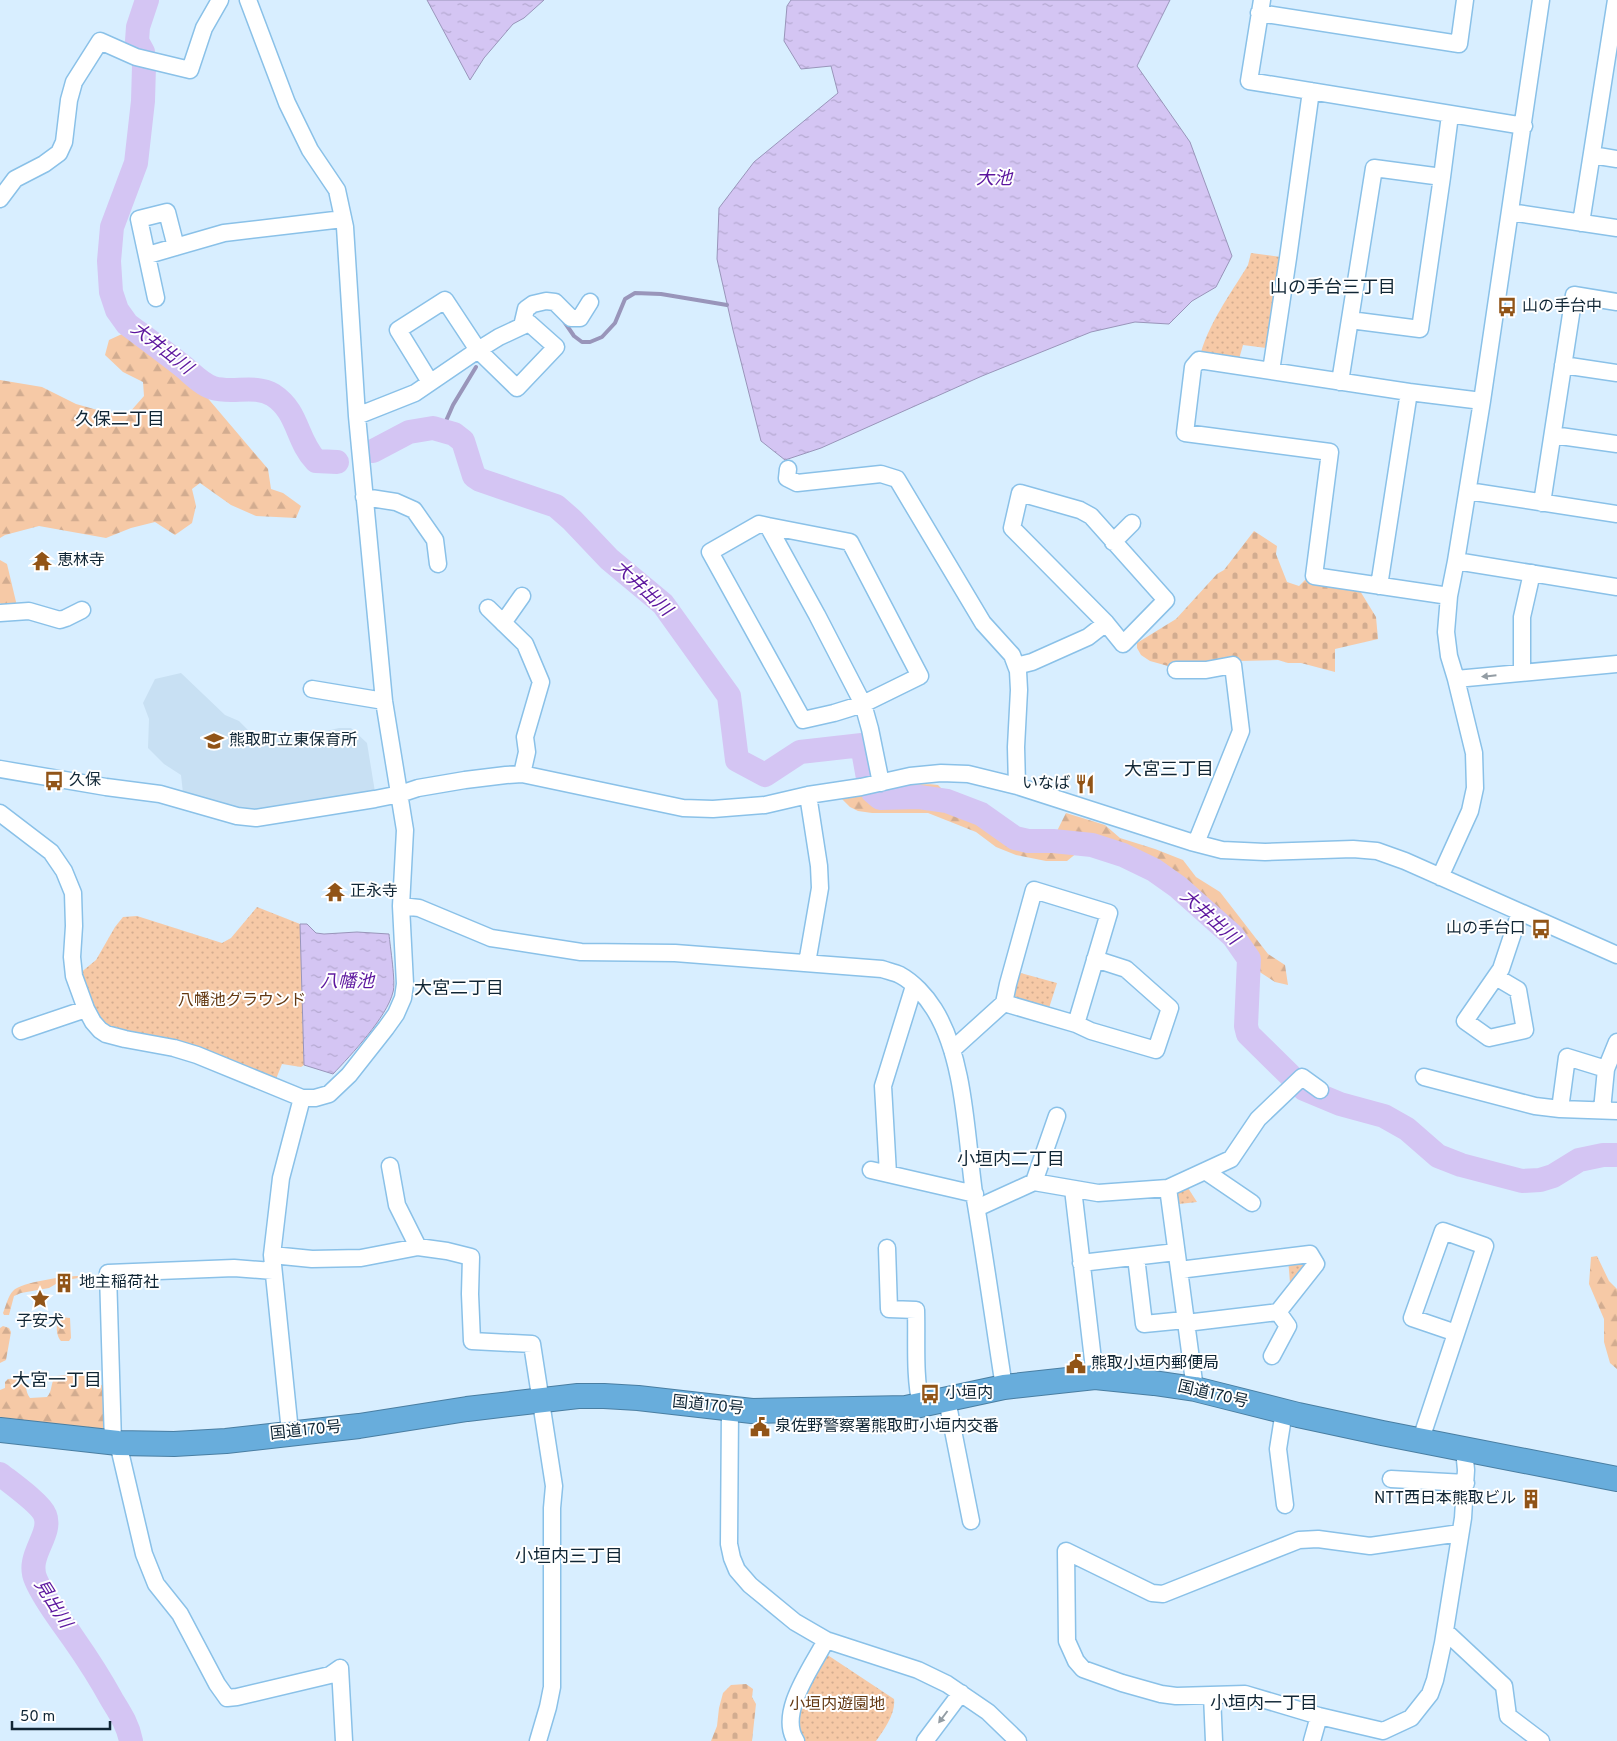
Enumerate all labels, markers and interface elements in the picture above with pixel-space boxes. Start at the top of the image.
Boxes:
water label: 大池 [976,168,1014,191]
district label: 山の手台三丁目 [1270,277,1396,300]
bus stop icon: 山の手台中 [1496,296,1518,318]
place label: 山の手台中 [1522,297,1602,317]
water label: 大井出川 [126,318,198,381]
district label: 久保二丁目 [75,409,165,432]
temple icon: 恵林寺 [31,550,53,572]
place label: 恵林寺 [57,551,105,571]
water label: 大井出川 [608,556,678,623]
one-way arrow [1481,672,1497,680]
school or university icon: 熊取町立東保育所 [203,730,225,752]
place label: 熊取町立東保育所 [229,731,357,751]
district label: 大宮三丁目 [1124,759,1214,782]
bus stop icon: 久保 [43,770,65,792]
place label: 久保 [69,771,101,791]
restaurant icon: いなば [1074,773,1096,795]
place label: いなば [1022,774,1070,794]
temple icon: 正永寺 [324,881,346,903]
place label: 正永寺 [350,882,398,902]
water label: 大井出川 [1175,885,1245,952]
bus stop icon: 山の手台口 [1530,918,1552,940]
place label: 山の手台口 [1446,919,1526,939]
water label: 八幡池 [320,971,376,994]
district label: 大宮二丁目 [414,978,504,1001]
park label: 八幡池グラウンド [178,991,306,1011]
district label: 小垣内二丁目 [957,1149,1065,1172]
building icon: 地主稲荷社 [53,1272,75,1294]
place label: 地主稲荷社 [79,1273,159,1293]
place icon: 子安犬 [29,1288,51,1310]
place label: 子安犬 [16,1312,64,1332]
public building icon: 熊取小垣内郵便局 [1065,1353,1087,1375]
place label: 熊取小垣内郵便局 [1091,1354,1219,1374]
district label: 大宮一丁目 [12,1370,102,1393]
street label: 国道170号 [1176,1377,1250,1413]
bus stop icon: 小垣内 [919,1383,941,1405]
place label: 小垣内 [945,1384,993,1404]
street label: 国道170号 [671,1392,745,1420]
public building icon: 泉佐野警察署熊取町小垣内交番 [749,1416,771,1438]
street label: 国道170号 [269,1417,343,1445]
place label: 泉佐野警察署熊取町小垣内交番 [775,1417,999,1437]
building icon: NTT西日本熊取ビル [1520,1488,1542,1510]
place label: NTT西日本熊取ビル [1374,1489,1516,1509]
district label: 小垣内三丁目 [515,1546,623,1569]
water label: 見出川 [28,1575,77,1635]
district label: 小垣内一丁目 [1210,1693,1318,1716]
park label: 小垣内遊園地 [789,1695,885,1715]
scale bar [12,1698,110,1730]
text: 50 m [20,1708,55,1727]
one-way arrow [938,1710,949,1723]

